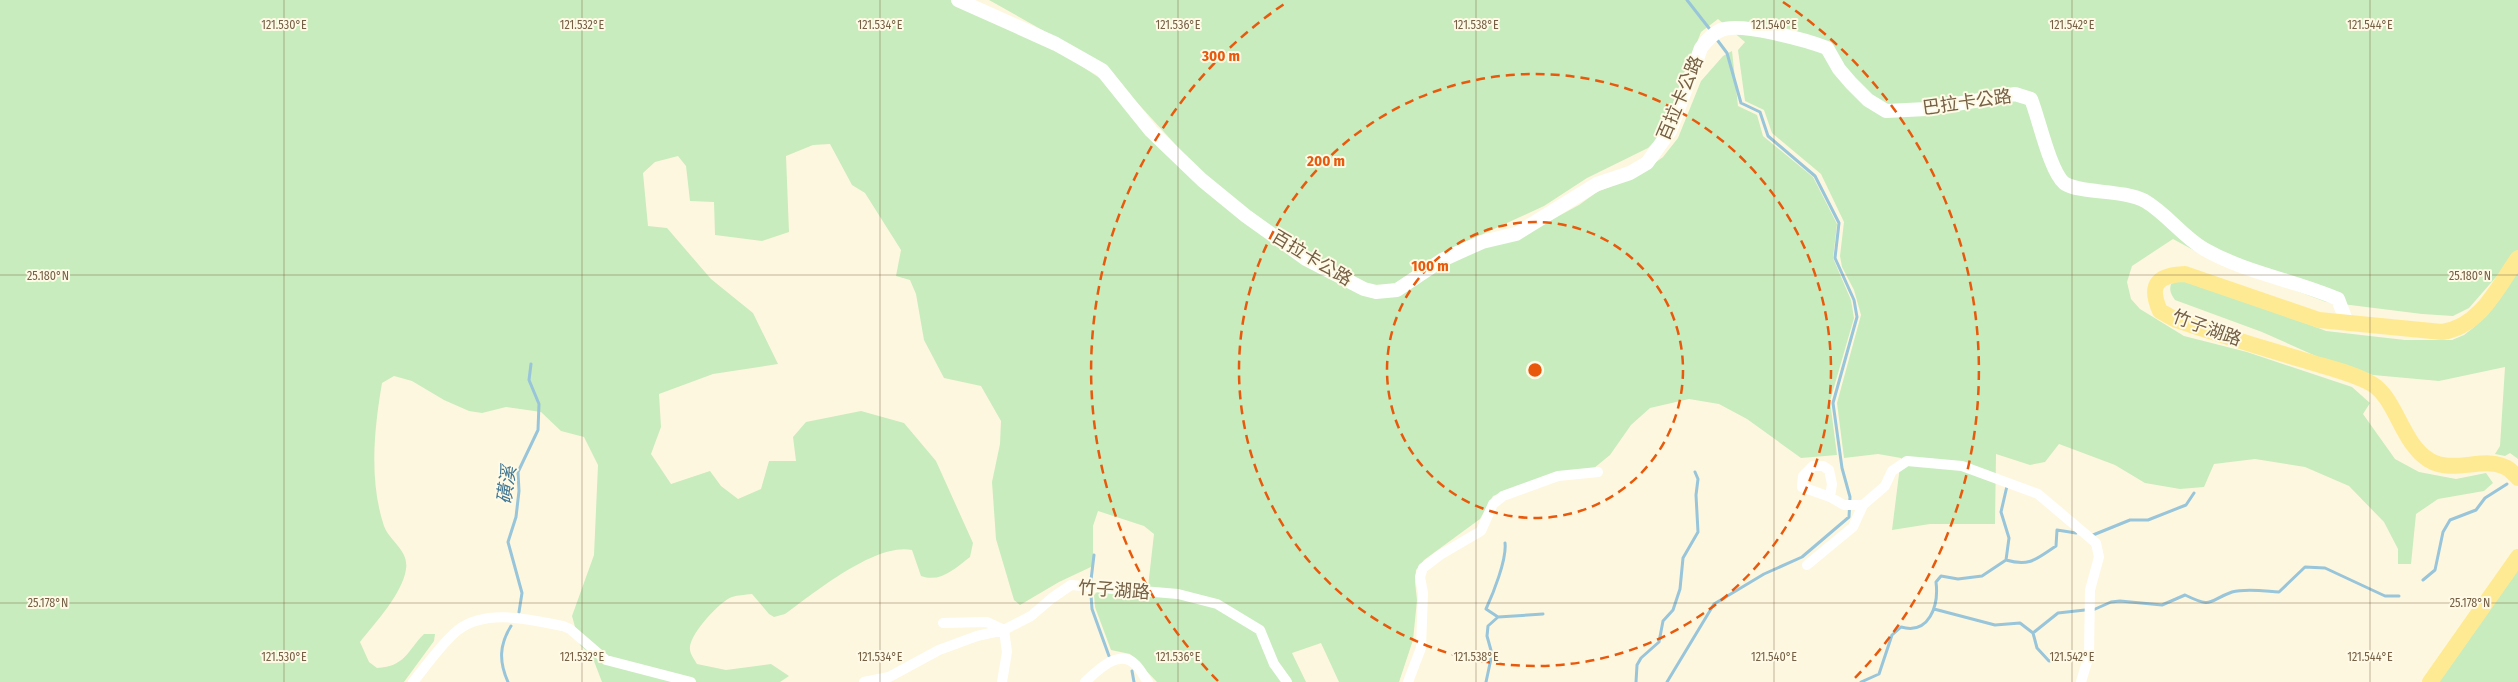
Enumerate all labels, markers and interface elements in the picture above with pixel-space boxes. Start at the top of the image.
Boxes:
text: 121.530°E [261,18,307,32]
text: 121.532°E [560,18,605,32]
text: 121.534°E [858,18,903,32]
text: 121.536°E [1156,18,1201,32]
text: 121.538°E [1453,18,1499,32]
text: 121.540°E [1751,18,1797,32]
text: 121.542°E [2050,18,2095,32]
text: 121.544°E [2347,18,2393,32]
text: 300 m [1201,47,1240,65]
street label: 百拉卡公路 [1652,52,1708,144]
street label: 巴拉卡公路 [1921,85,2013,119]
text: 200 m [1306,152,1345,170]
street label: 百拉卡公路 [1268,225,1356,291]
text: 100 m [1411,257,1449,275]
text: 25.180°N [27,269,69,283]
text: 25.180°N [2449,269,2491,283]
street label: 竹子湖路 [2169,305,2245,351]
centre of rings [1526,361,1544,379]
water label: 磺溪 [492,462,521,505]
street label: 竹子湖路 [1077,577,1151,603]
text: 25.178°N [28,596,68,610]
text: 25.178°N [2450,596,2490,610]
text: 121.530°E [261,650,307,664]
text: 121.532°E [560,650,605,664]
text: 121.534°E [858,650,903,664]
text: 121.536°E [1156,650,1201,664]
text: 121.538°E [1453,650,1499,664]
text: 121.540°E [1751,650,1797,664]
text: 121.542°E [2050,650,2095,664]
text: 121.544°E [2347,650,2393,664]

